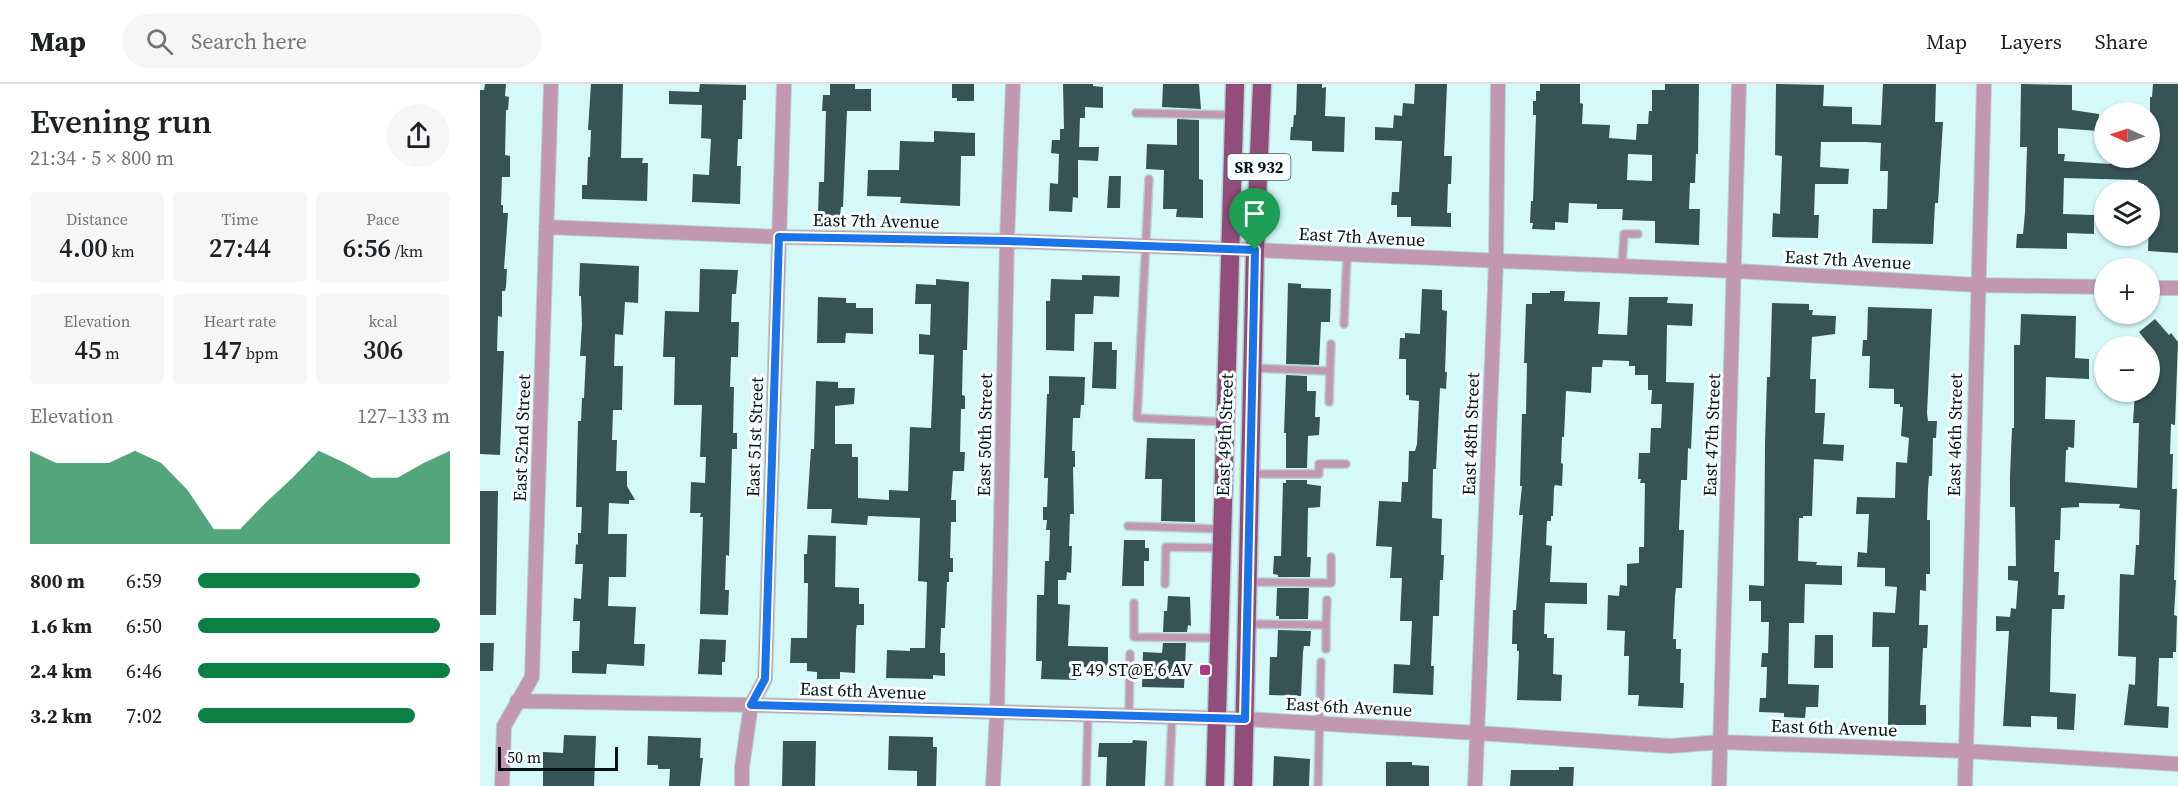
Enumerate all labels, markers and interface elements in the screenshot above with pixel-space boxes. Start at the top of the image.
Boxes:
search box [122,14,542,68]
text: Map [30,22,86,60]
icon: search [143,25,176,58]
text: Search here [191,26,307,56]
text: Map [1926,27,1967,56]
text: Layers [2000,27,2062,56]
text: Share [2095,27,2148,56]
text: Evening run [30,99,212,144]
north arrow [2094,102,2160,168]
map controls [2094,102,2160,402]
button: share [387,104,450,167]
text: 21:34 · 5 × 800 m [30,144,174,172]
road number: SR 932 [1228,154,1290,180]
button: layers [2094,180,2160,246]
pin [1229,188,1280,250]
icon: arrive [1238,197,1271,230]
street label: East 7th Avenue [812,207,940,234]
text: Distance [66,208,128,230]
text: Time [221,208,259,230]
text: Pace [366,208,400,230]
street label: East 7th Avenue [1298,221,1426,252]
text: 4.00 [59,230,108,266]
text: 27:44 [209,230,271,266]
text: 6:56 [343,230,391,266]
text: km [108,240,135,262]
text: /km [391,240,423,262]
street label: East 7th Avenue [1784,244,1912,275]
button: + [2094,258,2160,324]
text: Elevation [64,310,130,332]
text: Heart rate [204,310,276,332]
text: kcal [368,310,398,332]
text: 45 [74,332,101,368]
text: 147 [201,332,242,368]
text: 306 [363,332,403,368]
button: − [2094,336,2160,402]
text: m [101,342,120,364]
text: bpm [242,342,279,364]
street label: East 48th Street [1456,372,1485,496]
street label: East 50th Street [971,373,998,497]
street label: East 49th Street [1210,373,1239,497]
street label: East 47th Street [1697,373,1726,497]
street label: East 46th Street [1941,373,1968,497]
street label: East 52nd Street [507,374,536,502]
street label: East 51st Street [740,376,769,498]
text: Elevation [30,402,114,430]
text: 127–133 m [357,402,450,430]
text: 800 m [30,567,85,595]
text: 6:59 [126,567,162,595]
text: 1.6 km [30,612,92,640]
text: 6:50 [126,612,162,640]
text: 2.4 km [30,657,92,685]
text: 6:46 [126,657,162,685]
place label: E 49 ST@E 6 AV [1071,657,1193,682]
marker: E 49 ST@E 6 AV [1198,663,1212,677]
street label: East 6th Avenue [799,676,927,705]
street label: East 6th Avenue [1285,691,1413,722]
text: 3.2 km [30,702,92,730]
text: 7:02 [126,702,162,730]
street label: East 6th Avenue [1770,713,1898,742]
scale bar [498,744,618,772]
text: 50 m [507,746,541,768]

